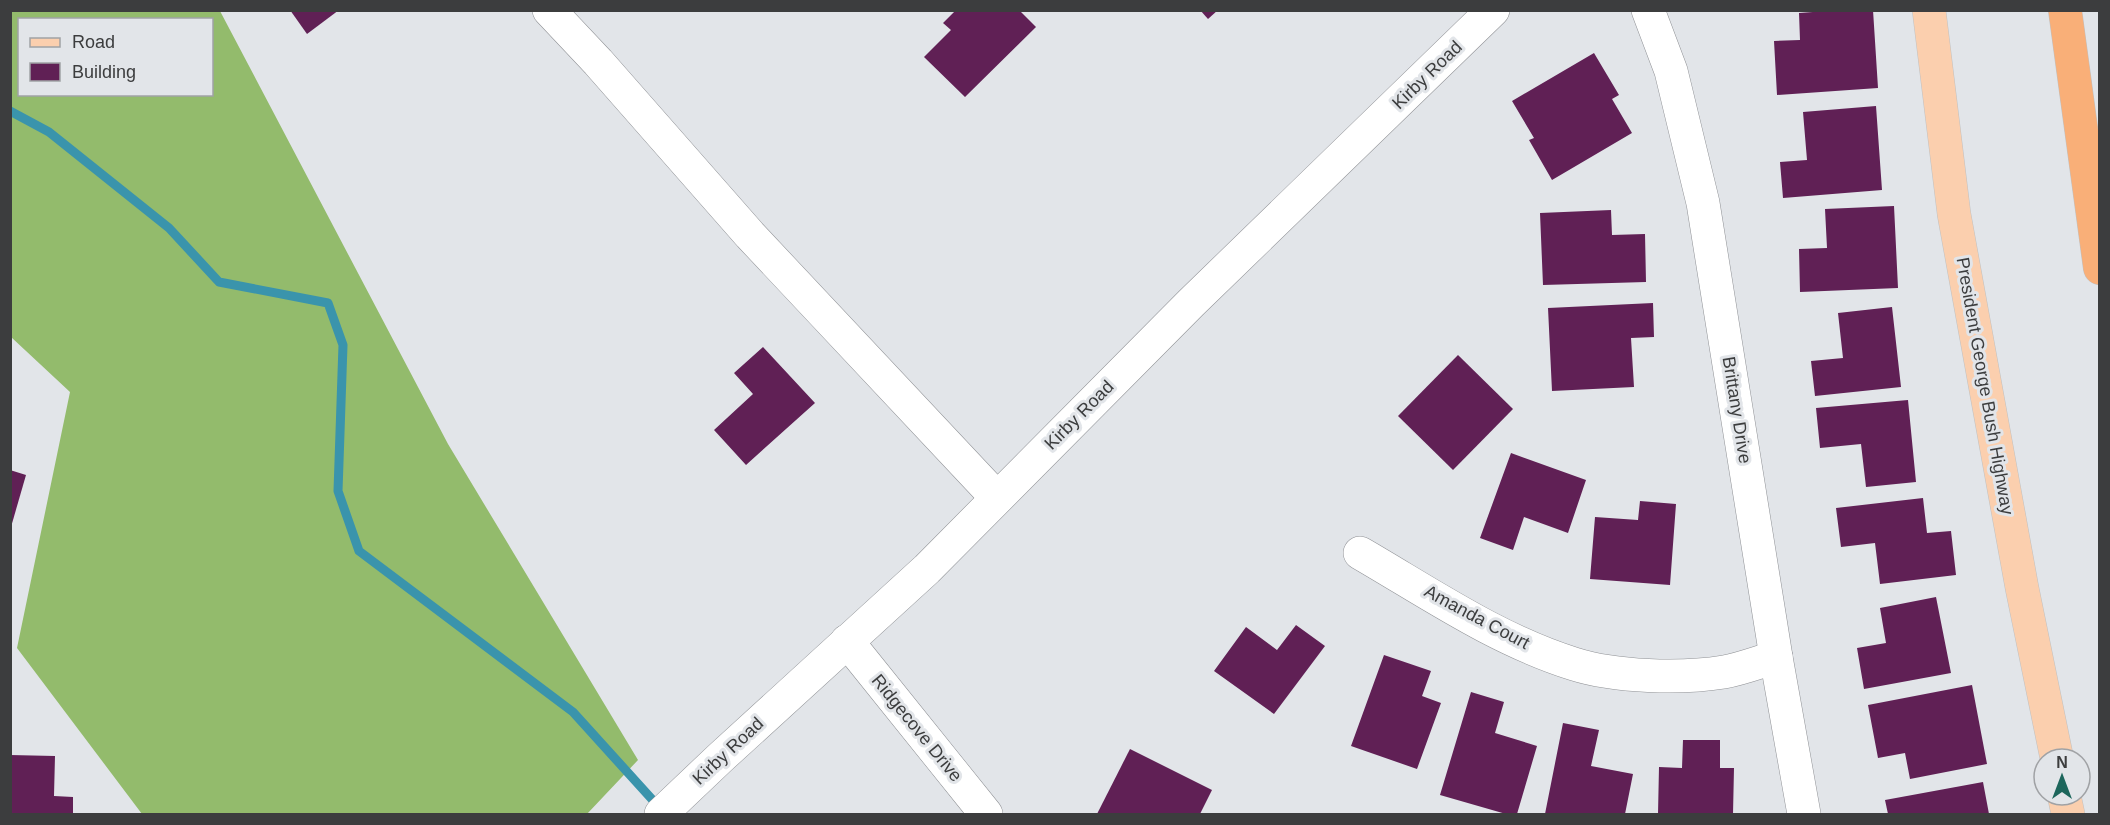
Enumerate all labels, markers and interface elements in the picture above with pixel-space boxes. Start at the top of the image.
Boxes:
legend [18,18,213,96]
text: Road [72,32,115,52]
street label: Kirby Road [1388,37,1466,113]
text: Building [72,62,136,82]
street label: President George Bush Highway [1952,256,2018,516]
street label: Brittany Drive [1719,355,1755,465]
street label: Kirby Road [1040,376,1118,454]
street label: Amanda Court [1421,581,1533,653]
street label: Ridgecove Drive [868,670,966,786]
street label: Kirby Road [689,713,767,789]
north arrow [2032,747,2092,807]
text: N [2056,754,2068,771]

